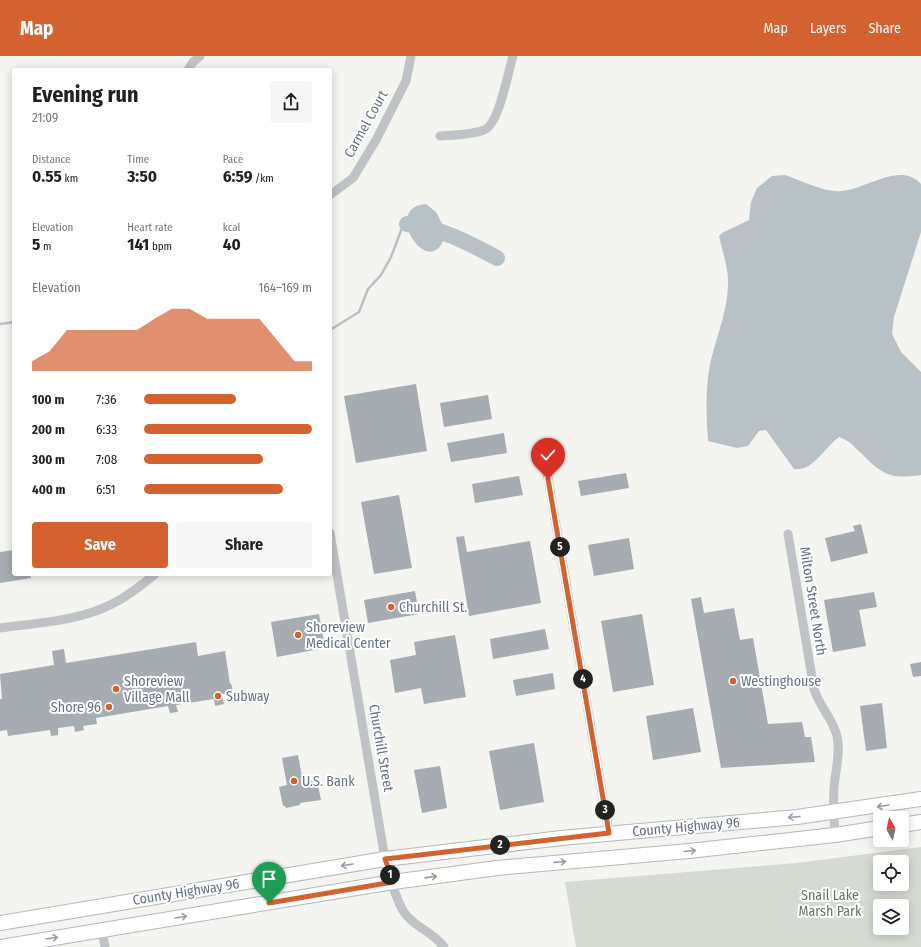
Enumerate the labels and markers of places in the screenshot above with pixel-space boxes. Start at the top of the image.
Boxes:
pin [531,438,565,479]
pin: 5 [550,537,570,557]
place label: Churchill St. [399,599,467,616]
marker: Churchill St. [386,602,396,612]
place label: Shoreview Medical Center [306,619,391,652]
marker: Shoreview Medical Center [293,630,303,640]
pin: 4 [573,669,593,689]
place label: Shoreview Village Mall [124,673,190,706]
place label: Westinghouse [741,673,821,690]
marker: Westinghouse [728,676,738,686]
marker: Shoreview Village Mall [111,684,121,694]
place label: Subway [226,688,270,705]
marker: Subway [213,691,223,701]
place label: Shore 96 [51,699,101,716]
marker: Shore 96 [104,702,114,712]
place label: U.S. Bank [302,773,355,790]
marker: U.S. Bank [289,776,299,786]
pin: 3 [595,800,615,820]
pin: 2 [490,835,510,855]
pin [252,862,286,903]
pin: 1 [380,865,400,885]

